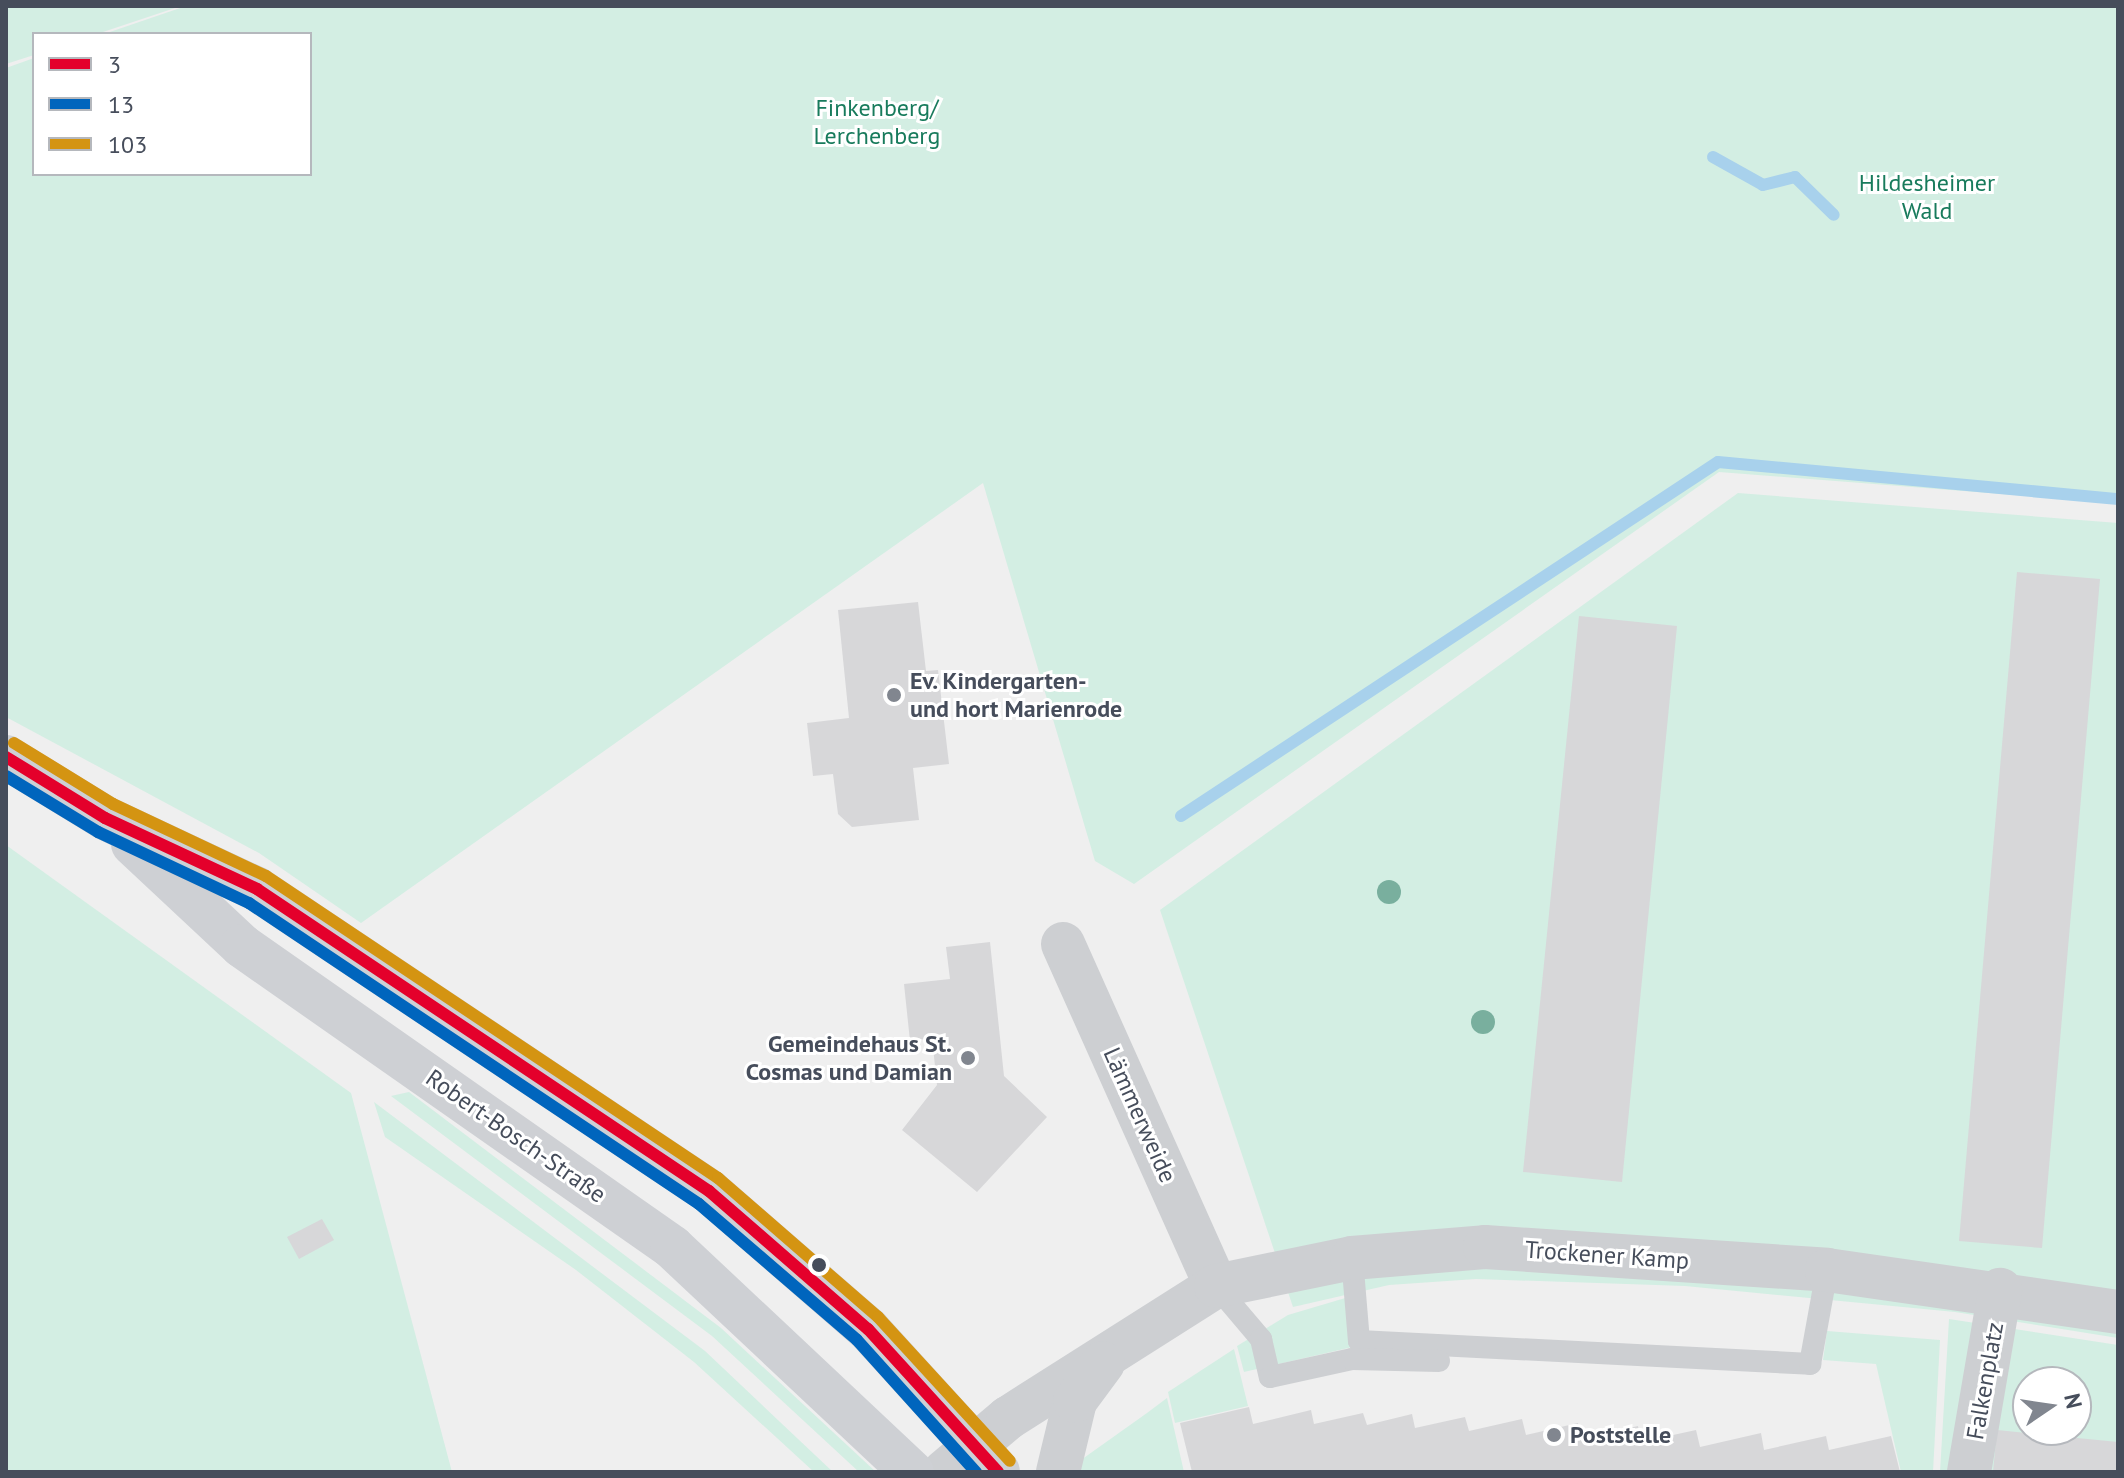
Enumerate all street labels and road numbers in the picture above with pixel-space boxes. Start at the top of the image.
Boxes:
street label: Lämmerweide [1097,1043,1183,1187]
street label: Robert-Bosch-Straße [421,1063,611,1209]
street label: Trockener Kamp [1524,1235,1690,1275]
street label: Falkenplatz [1961,1320,2009,1442]

